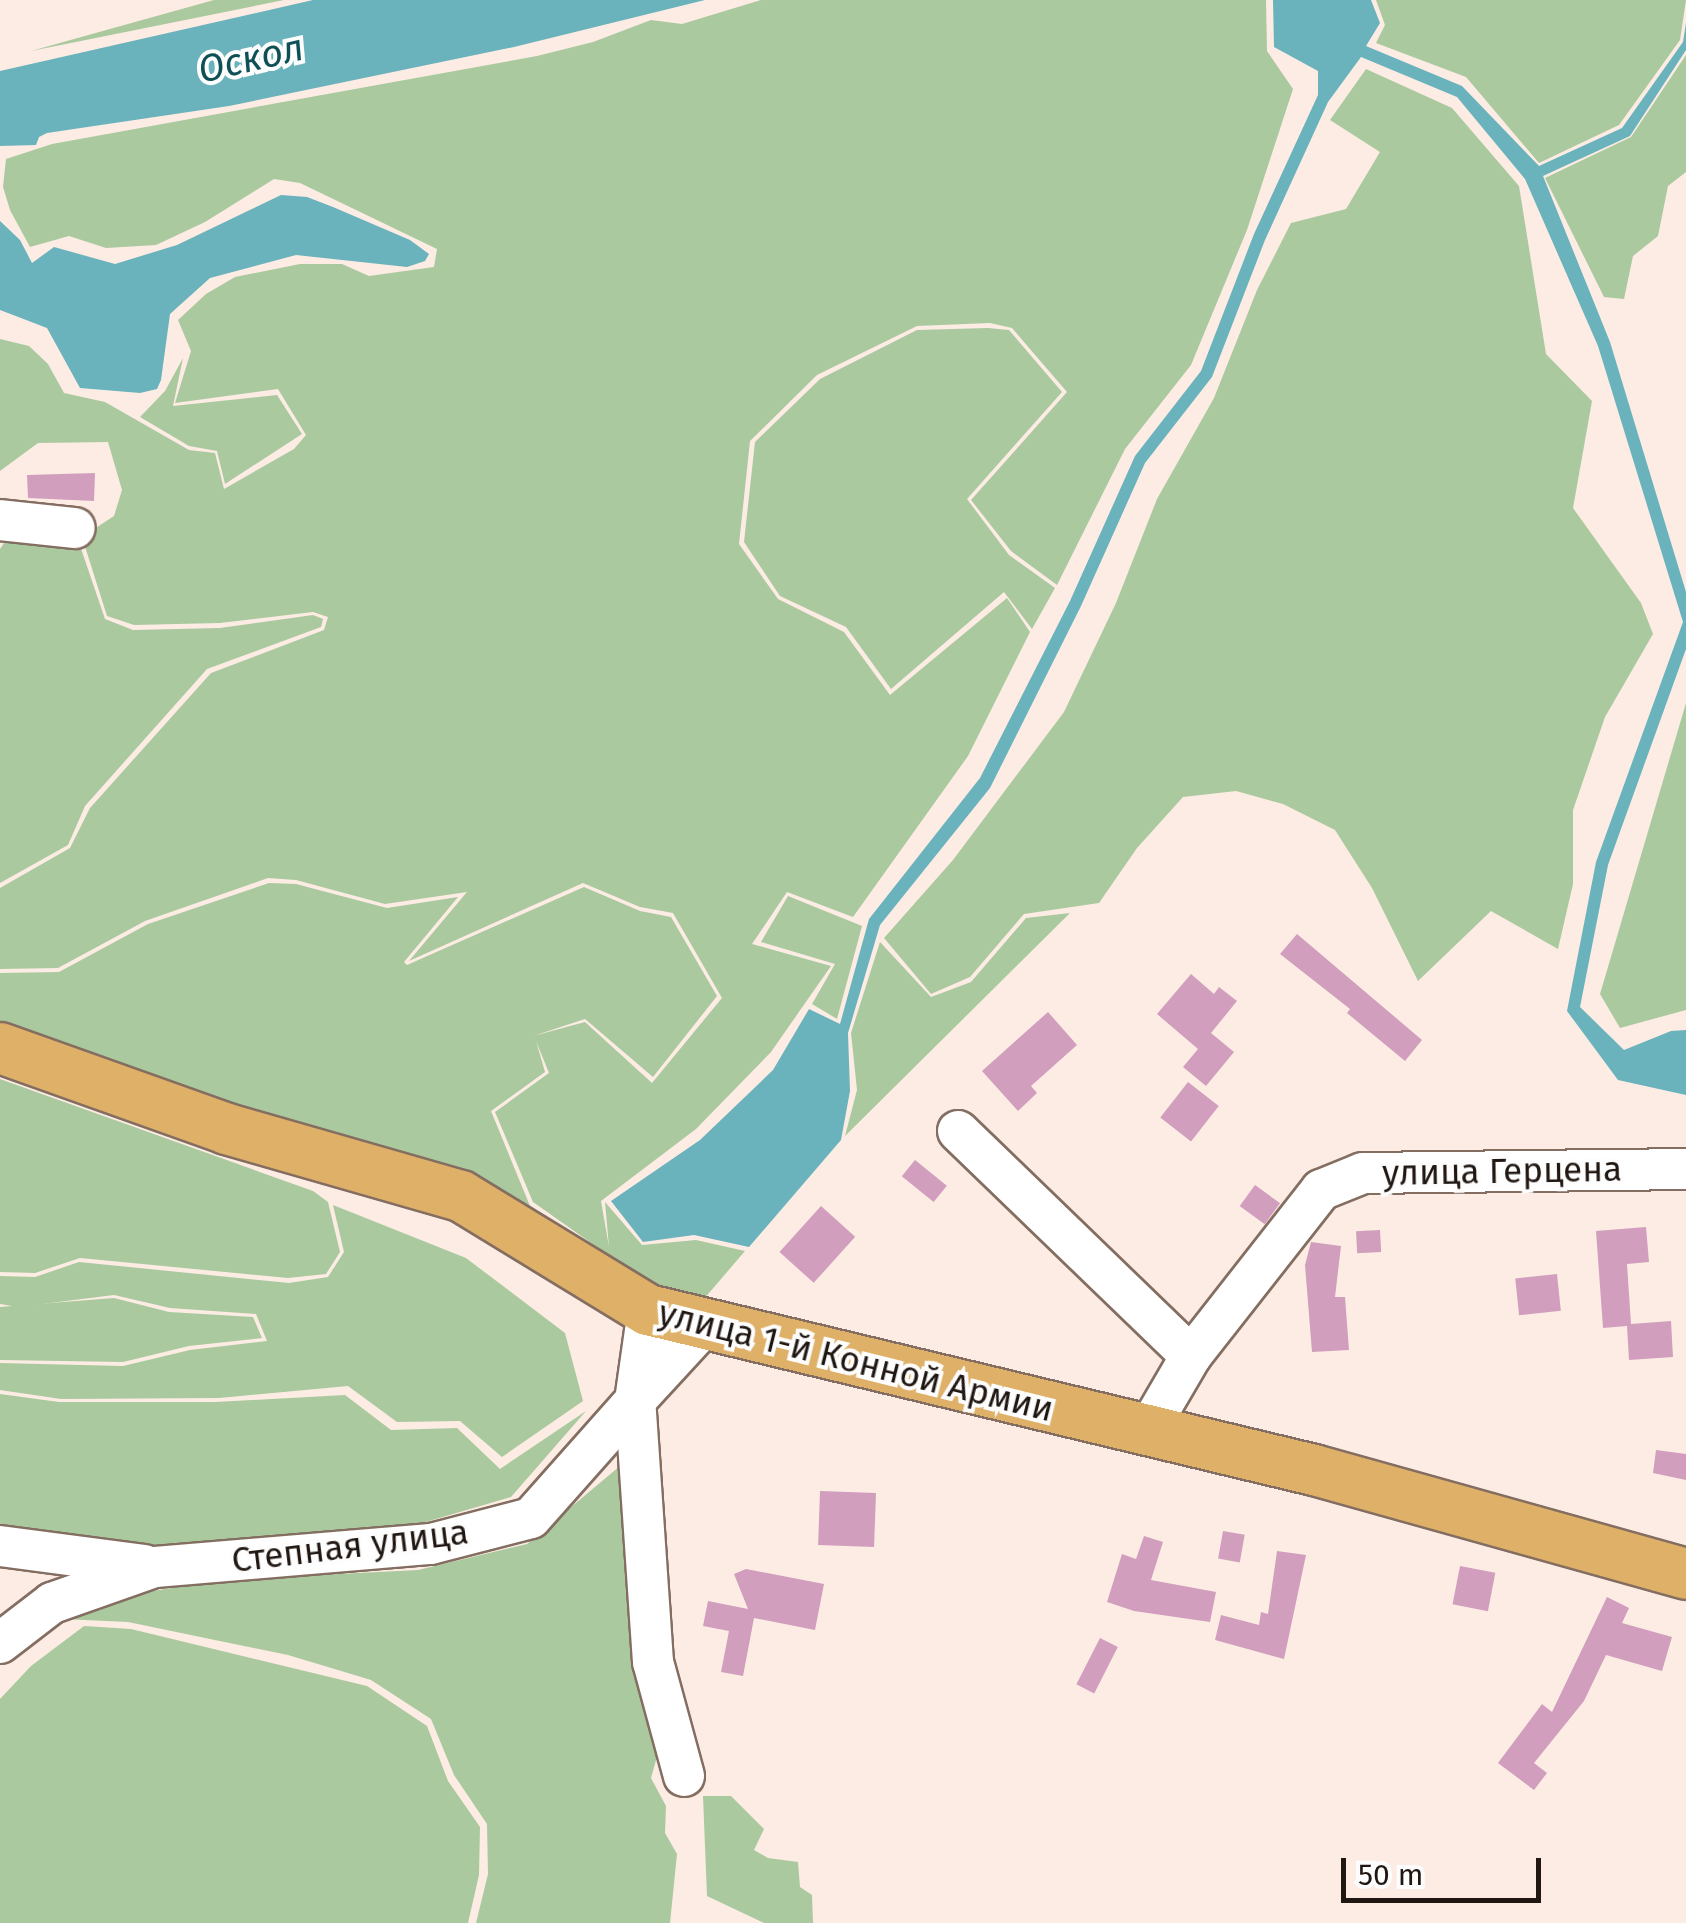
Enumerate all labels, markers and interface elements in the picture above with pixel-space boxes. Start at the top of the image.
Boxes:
water label: Оскол [194,25,308,93]
street label: улица Герцена [1382,1148,1622,1194]
street label: улица 1-й Конной Армии [654,1292,1058,1430]
street label: Степная улица [229,1511,471,1581]
scale bar [1346,1838,1546,1900]
text: 50 m [1358,1857,1423,1893]

